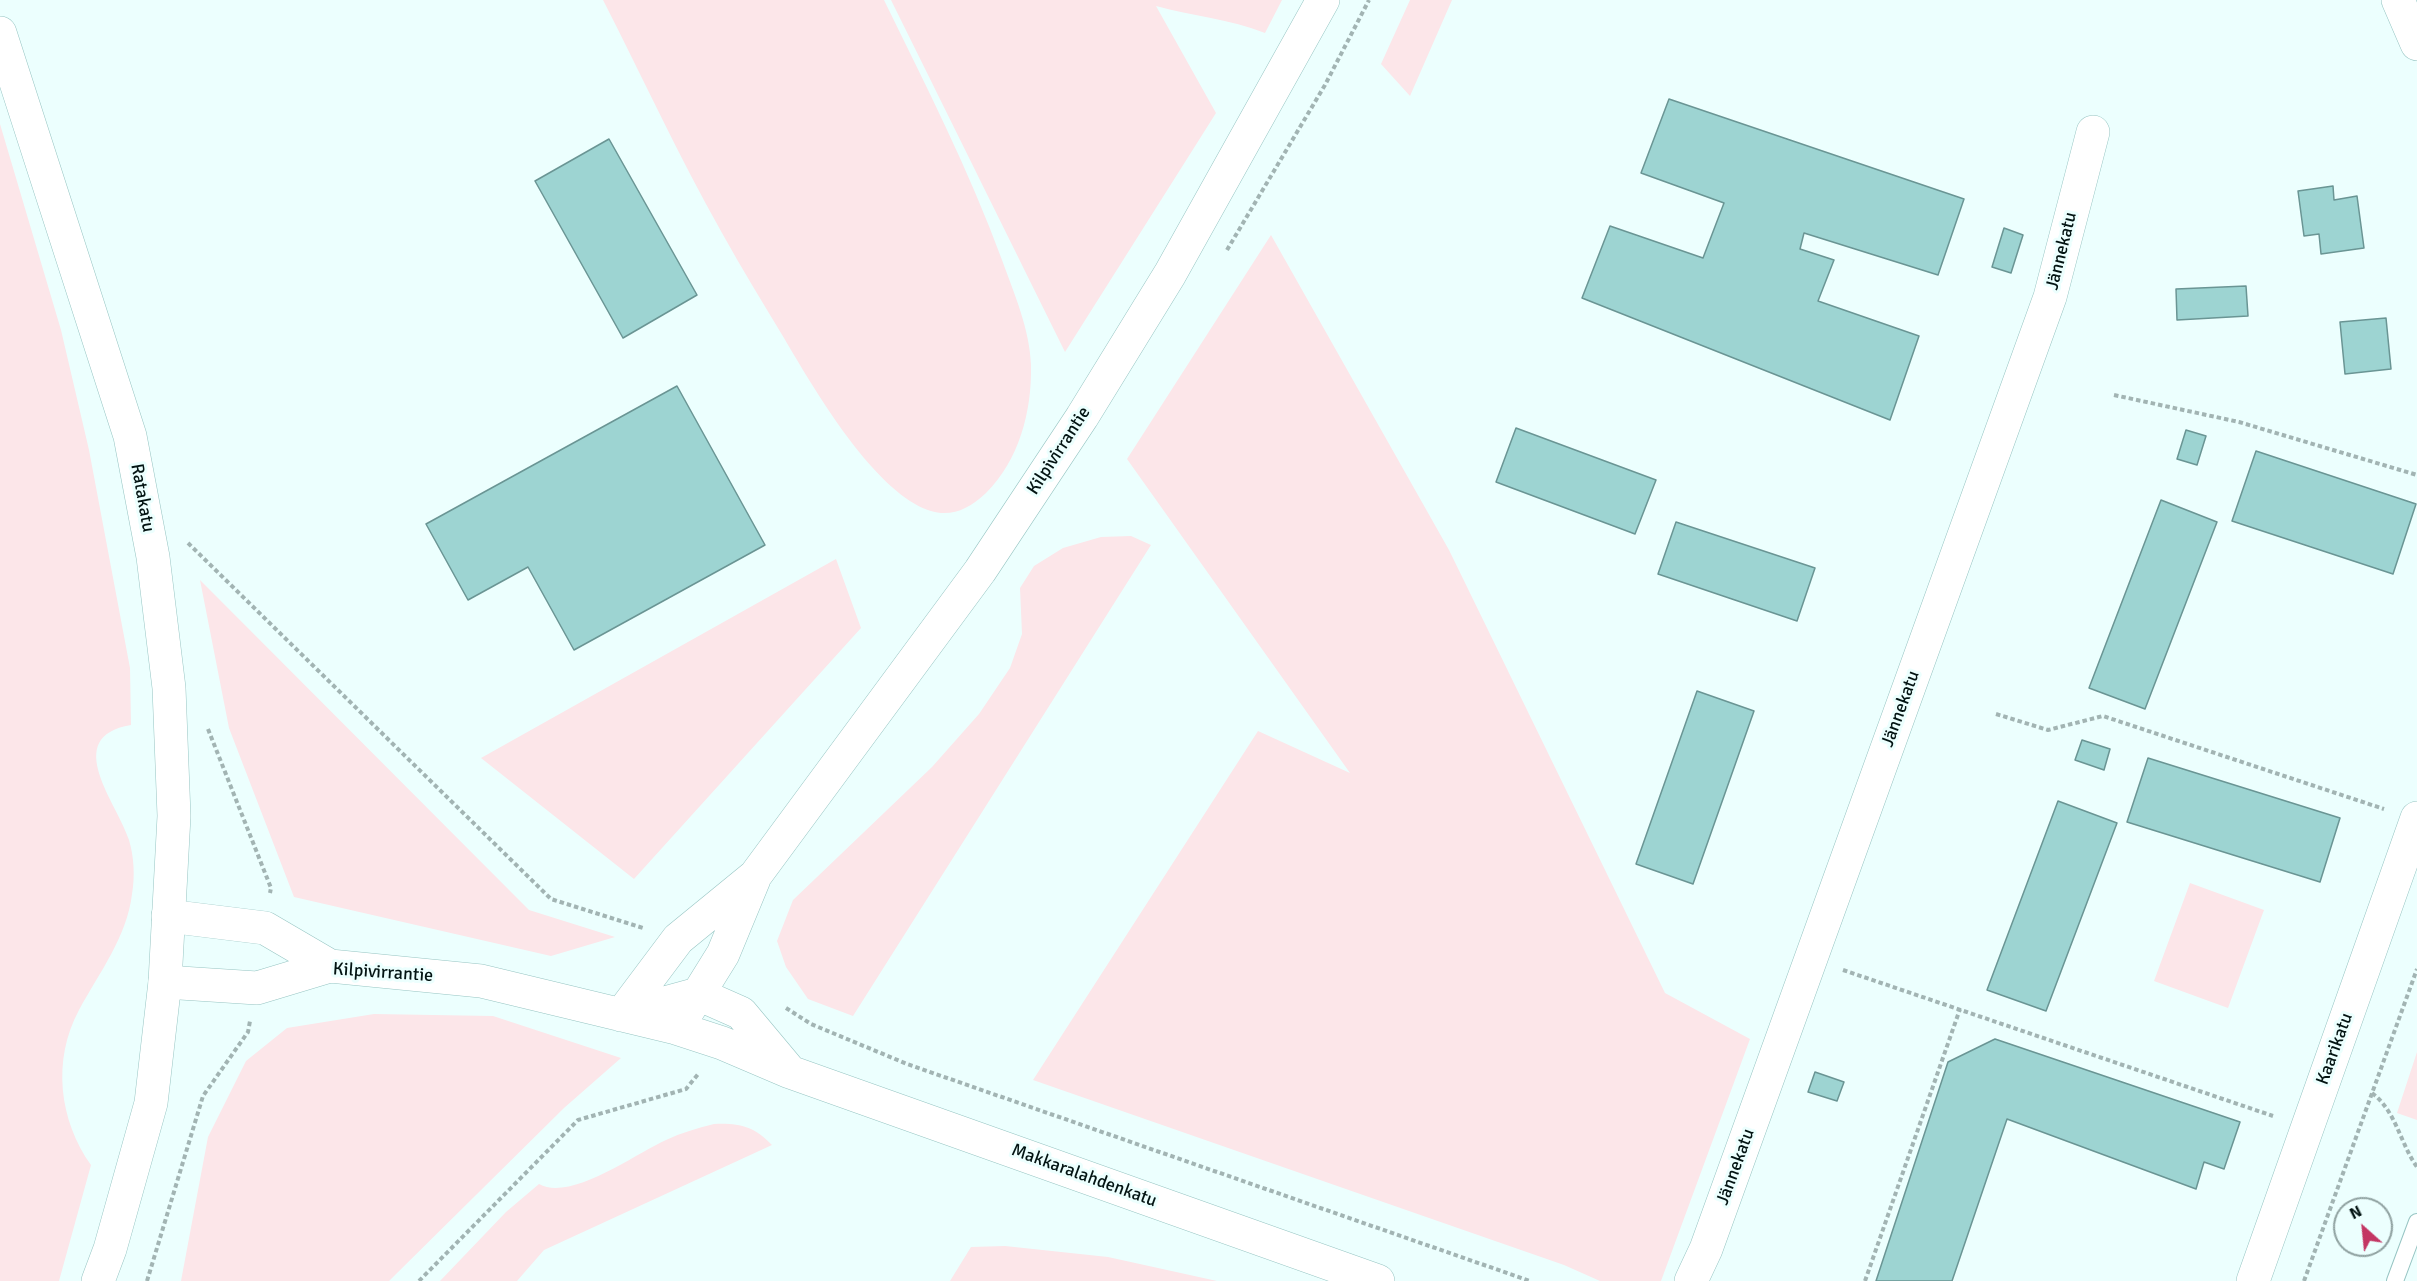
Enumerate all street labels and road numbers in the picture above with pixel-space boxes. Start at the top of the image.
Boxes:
street label: Jännekatu [2042,210,2082,292]
street label: Kilpivirrantie [1023,403,1095,499]
street label: Ratakatu [125,462,159,534]
street label: Jännekatu [1877,668,1925,750]
street label: Kilpivirrantie [332,959,434,987]
street label: Kaarikatu [2312,1010,2358,1088]
street label: Jännekatu [1712,1126,1760,1208]
street label: Makkaralahdenkatu [1008,1140,1160,1212]

